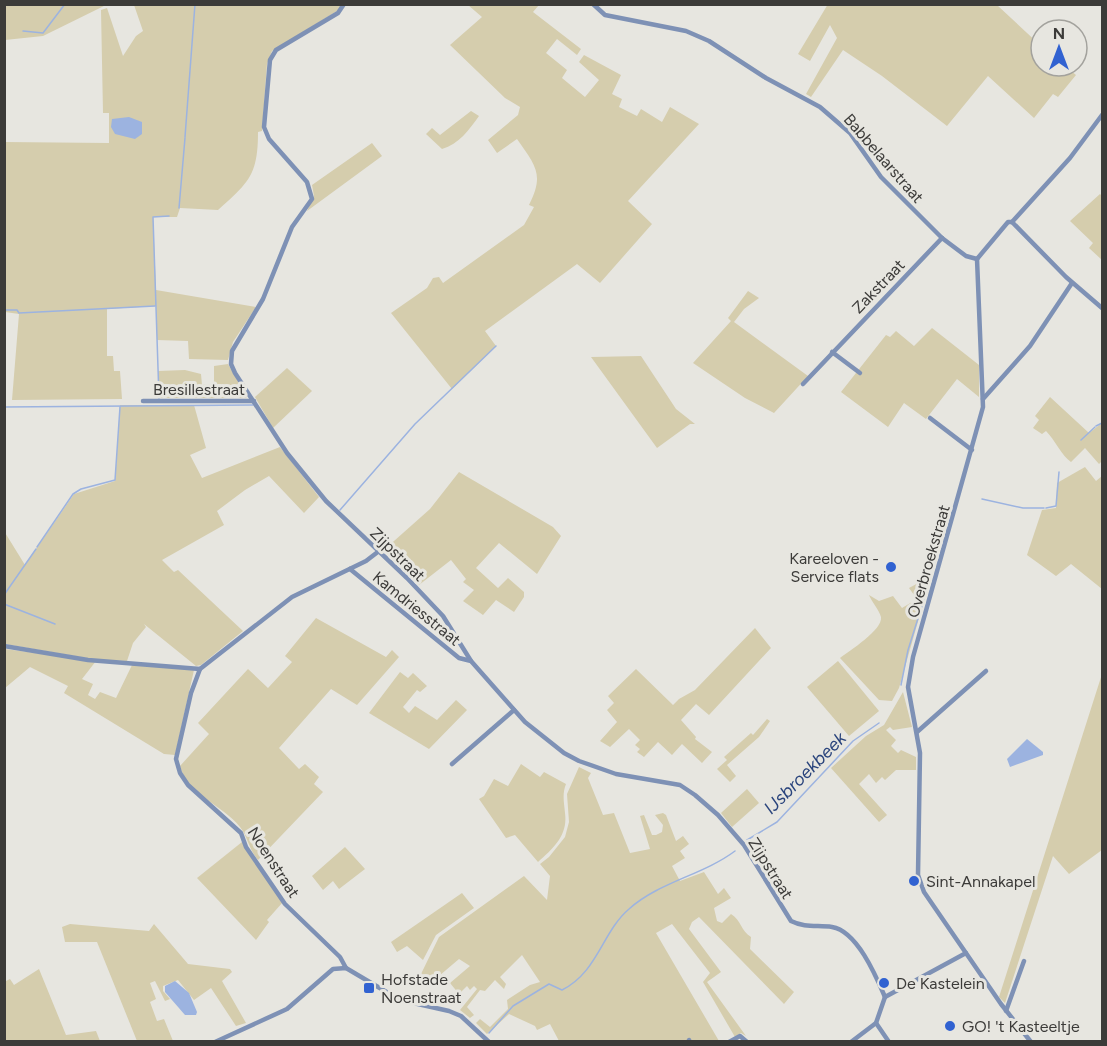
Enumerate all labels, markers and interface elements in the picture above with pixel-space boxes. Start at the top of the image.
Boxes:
north arrow [1029,18,1089,78]
text: N [1053,24,1065,43]
street label: Babbelaarstraat [840,110,928,207]
street label: Zakstraat [848,255,909,317]
street label: Bresillestraat [153,380,245,399]
street label: Overbroekstraat [903,503,954,620]
street label: Zijpstraat [366,524,429,585]
place label: Kareeloven - Service flats [789,549,879,586]
marker: Kareeloven - Service flats [884,560,898,574]
street label: Kamdriesstraat [369,567,464,650]
water label: IJsbroekbeek [759,726,852,819]
street label: Noenstraat [244,823,303,901]
street label: Zijpstraat [744,834,797,903]
place label: Sint-Annakapel [926,872,1036,891]
marker: Sint-Annakapel [907,874,921,888]
place label: Hofstade Noenstraat [381,970,462,1007]
place label: De Kastelein [896,974,985,993]
marker: De Kastelein [877,976,891,990]
marker: Hofstade Noenstraat [362,981,376,995]
place label: GO! 't Kasteeltje [962,1017,1080,1036]
marker: GO! 't Kasteeltje [943,1019,957,1033]

